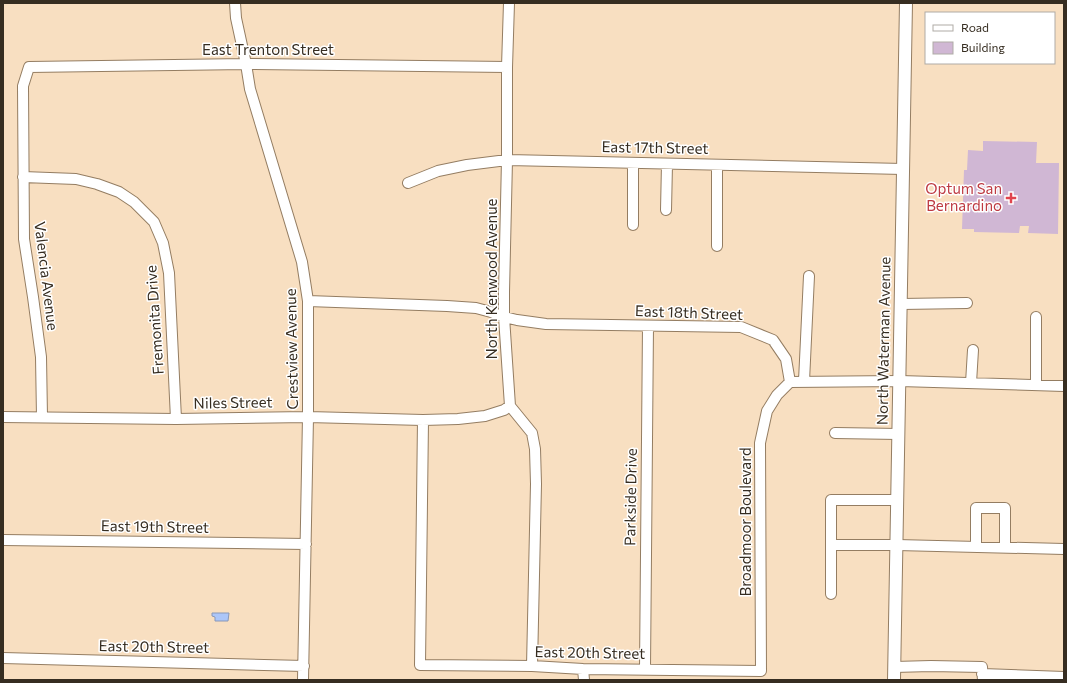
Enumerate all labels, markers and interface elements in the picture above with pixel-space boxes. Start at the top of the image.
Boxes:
legend [925,12,1055,64]
text: Road [961,20,989,34]
street label: East Trenton Street [202,40,334,58]
text: Building [961,40,1005,54]
street label: East 17th Street [601,137,709,157]
place label: Optum San Bernardino [925,179,1002,214]
marker: Optum San Bernardino [1005,192,1017,204]
street label: North Kenwood Avenue [482,198,500,359]
street label: Valencia Avenue [31,220,63,331]
street label: North Waterman Avenue [873,256,893,425]
street label: Fremonita Drive [141,265,167,375]
street label: Crestview Avenue [281,288,301,410]
street label: East 18th Street [635,301,743,323]
street label: Niles Street [193,392,273,412]
street label: Broadmoor Boulevard [736,447,754,597]
street label: Parkside Drive [620,448,640,546]
street label: East 19th Street [101,516,209,536]
street label: East 20th Street [99,636,209,656]
street label: East 20th Street [535,642,645,662]

